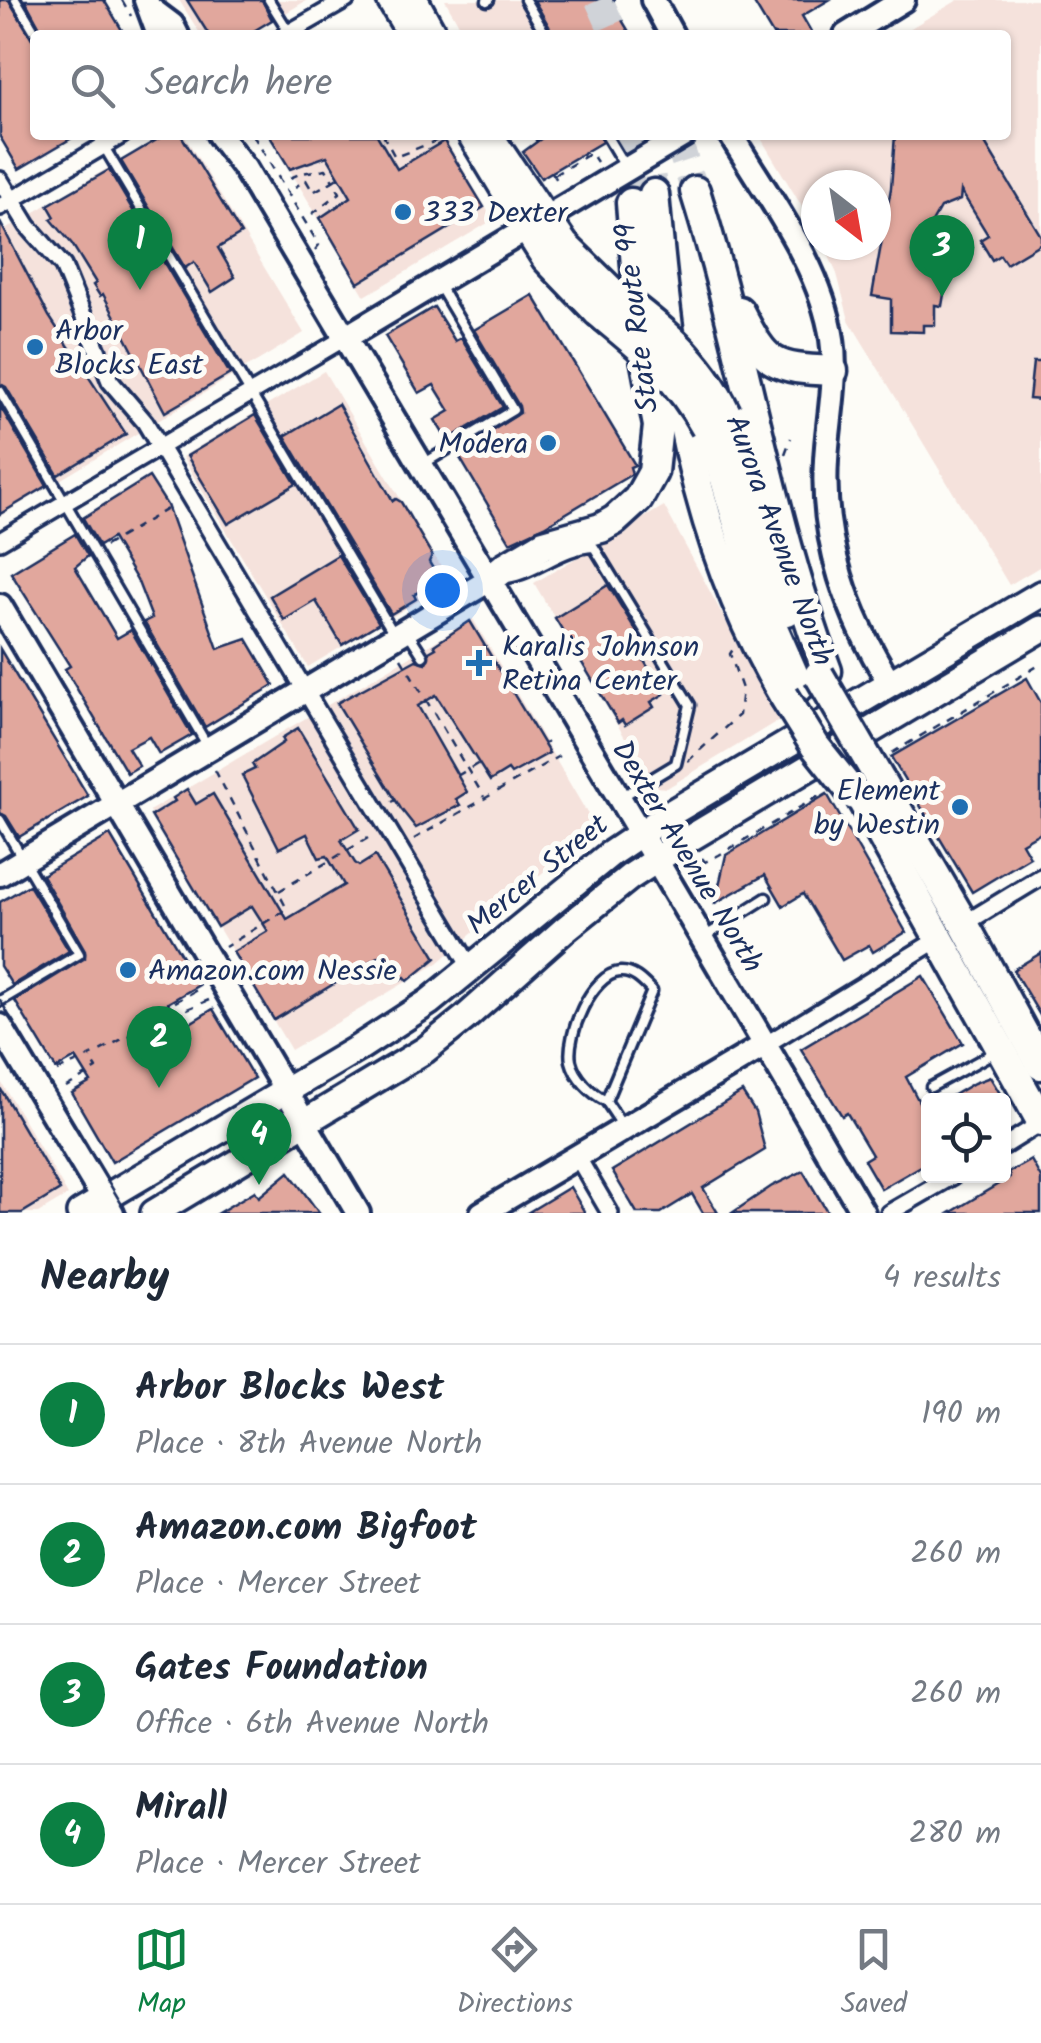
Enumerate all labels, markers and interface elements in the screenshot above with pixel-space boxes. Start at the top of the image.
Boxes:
search box [30,30,1011,140]
text: Search here [145,55,332,115]
icon: search [65,58,120,113]
north arrow [801,170,891,260]
place label: 333 Dexter [423,190,569,238]
marker: 333 Dexter [392,201,414,223]
pin: 1 [108,208,172,290]
pin: 3 [910,214,974,297]
street label: State Route 99 [602,220,673,415]
place label: Arbor Blocks East [55,308,204,390]
marker: Arbor Blocks East [24,336,46,358]
street label: Aurora Avenue North [710,408,846,673]
place label: Modera [438,421,528,469]
marker: Modera [537,432,559,454]
your location [417,565,468,616]
place label: Karalis Johnson Retina Center [502,624,699,706]
marker: Karalis Johnson Retina Center [466,650,492,676]
street label: Dexter Avenue North [598,731,775,983]
place label: Element by Westin [814,768,940,850]
marker: Element by Westin [949,796,971,818]
street label: Mercer Street [456,803,620,948]
place label: Amazon.com Nessie [148,948,397,996]
marker: Amazon.com Nessie [117,959,139,981]
pin: 2 [126,1006,192,1088]
map controls [921,1093,1011,1183]
button: locate [921,1093,1011,1183]
pin: 4 [226,1102,292,1185]
text: Nearby [40,1245,169,1312]
text: 4 results [883,1253,1001,1304]
text: Arbor Blocks West [135,1359,444,1419]
text: 1 [68,1389,77,1440]
text: 190 m [921,1389,1001,1440]
text: Place · 8th Avenue North [135,1419,482,1470]
text: Amazon.com Bigfoot [135,1499,477,1559]
text: 2 [63,1529,82,1580]
text: 260 m [910,1529,1001,1580]
text: Place · Mercer Street [135,1559,421,1610]
text: Gates Foundation [135,1639,428,1699]
text: 3 [64,1669,81,1720]
text: 260 m [910,1669,1001,1720]
text: Office · 6th Avenue North [135,1699,489,1750]
text: Mirall [135,1779,227,1839]
text: 4 [64,1809,81,1860]
text: 280 m [909,1809,1001,1860]
text: Place · Mercer Street [135,1839,421,1890]
tab: Map [134,1922,189,2027]
tab: Directions [457,1922,573,2027]
tab: Saved [841,1922,907,2027]

